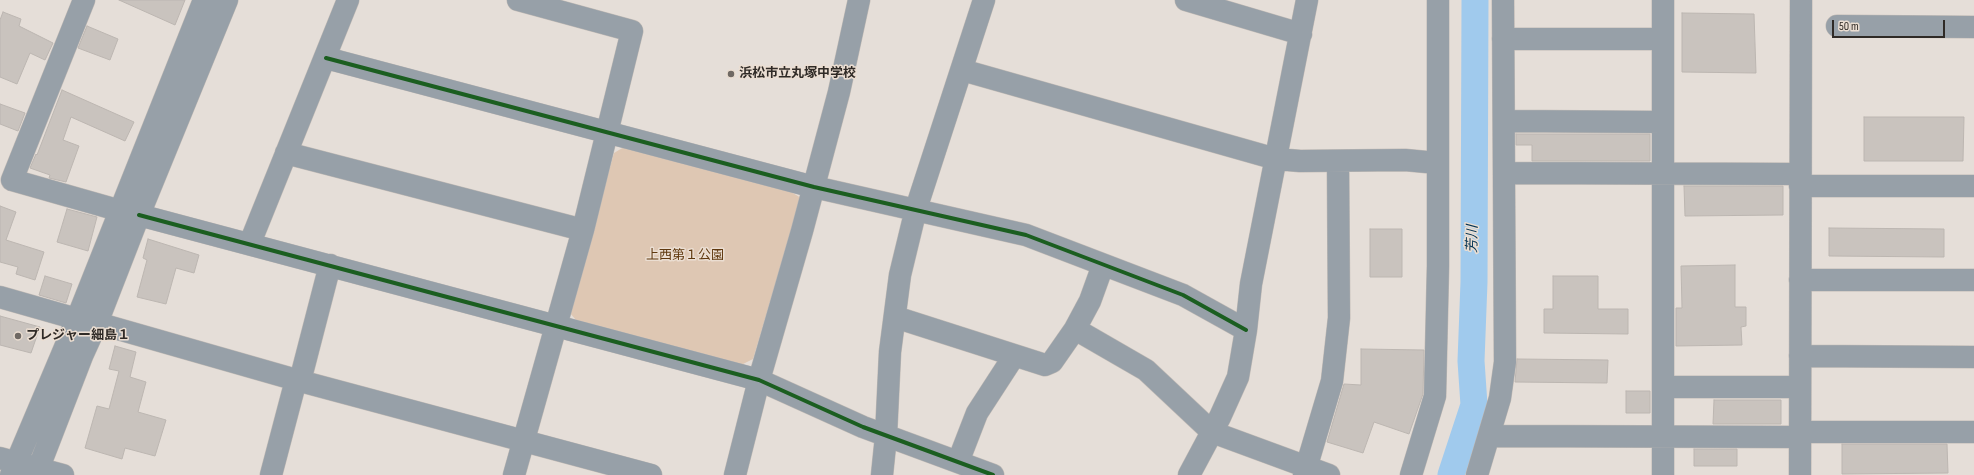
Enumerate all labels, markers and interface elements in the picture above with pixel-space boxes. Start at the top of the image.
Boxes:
scale bar [1834,12,1947,38]
text: 50 m [1839,19,1859,34]
place label: 浜松市立丸塚中学校 [739,66,856,82]
marker: 浜松市立丸塚中学校 [726,69,736,79]
water label: 芳川 [1464,225,1482,253]
park label: 上西第１公園 [646,248,724,264]
place label: プレジャー細島１ [26,328,130,344]
marker: プレジャー細島１ [13,331,23,341]

